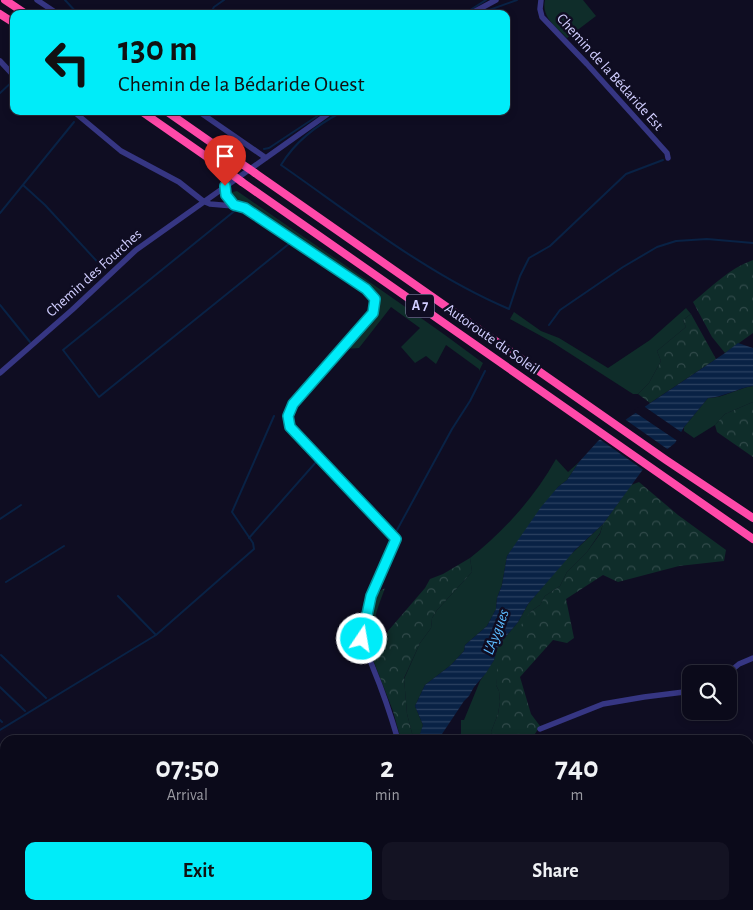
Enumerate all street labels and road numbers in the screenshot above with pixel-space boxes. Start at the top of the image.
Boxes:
street label: Chemin de la Bédaride Est [554,11,666,133]
street label: Chemin des Fourches [43,226,145,320]
road number: A 7 [406,294,434,318]
street label: Autoroute du Soleil [442,301,542,377]

